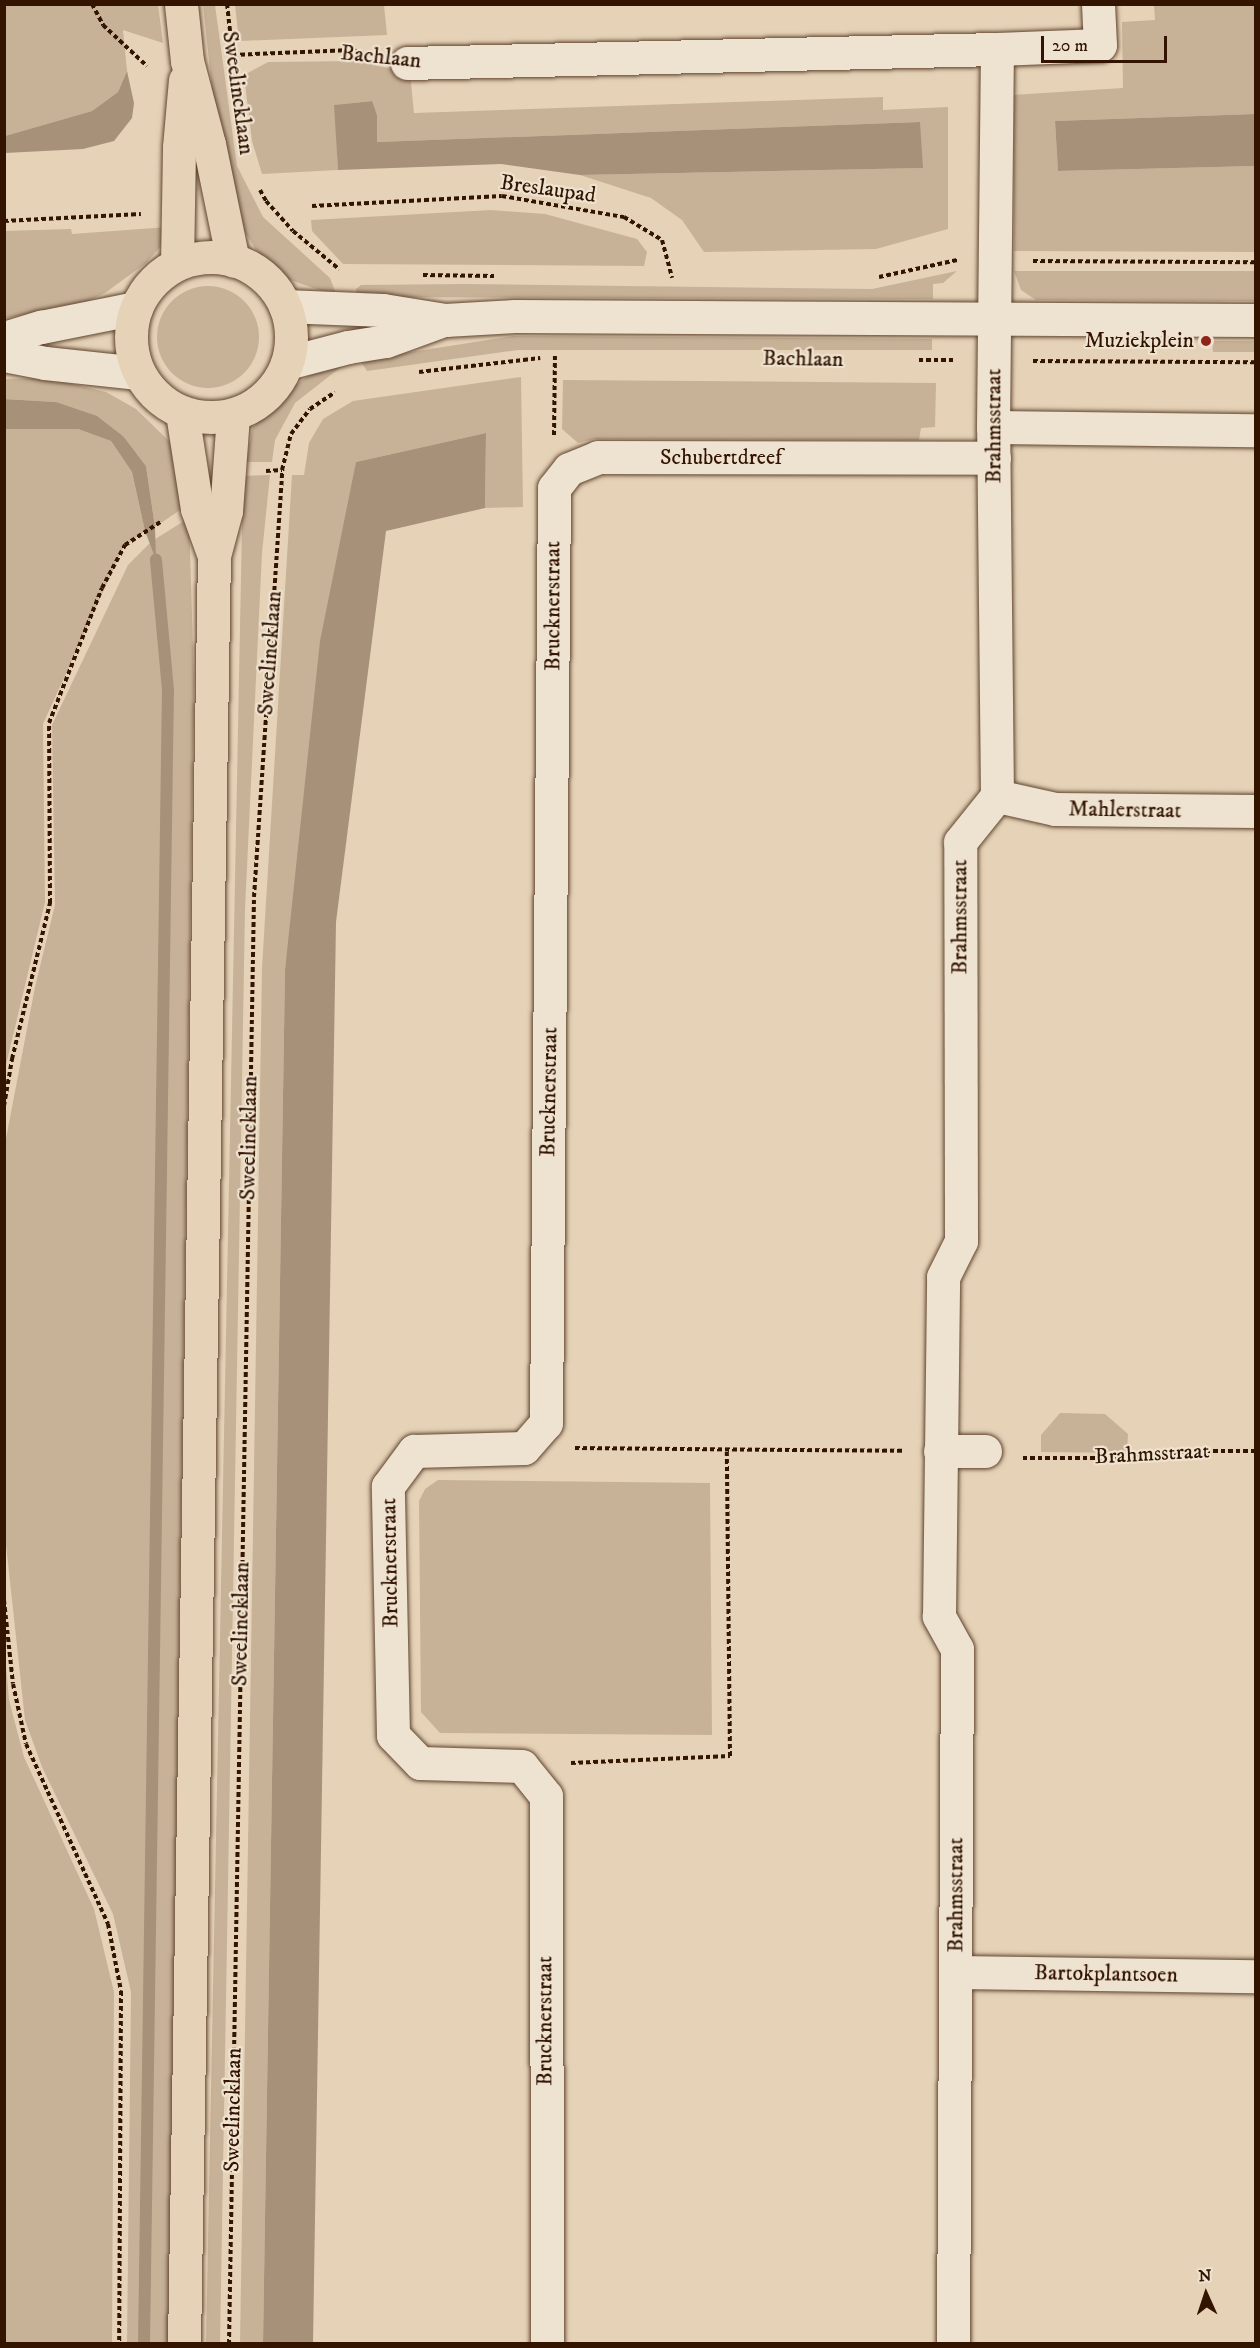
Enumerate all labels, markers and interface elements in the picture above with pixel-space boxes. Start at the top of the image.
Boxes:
scale bar [1044,24,1170,62]
street label: Sweelincklaan [216,30,260,156]
text: 20 m [1052,35,1088,57]
street label: Bachlaan [339,40,423,74]
street label: Breslaupad [498,169,598,209]
place label: Muziekplein [1085,328,1194,354]
marker: Muziekplein [1199,334,1213,348]
street label: Bachlaan [762,345,844,373]
street label: Brahmsstraat [981,368,1007,484]
street label: Schubertdreef [660,445,782,471]
street label: Brucknerstraat [540,541,566,671]
street label: Sweelincklaan [252,590,288,716]
street label: Mahlerstraat [1068,796,1182,824]
street label: Brahmsstraat [947,859,973,975]
street label: Brucknerstraat [535,1027,563,1157]
street label: Sweelincklaan [235,1076,263,1200]
street label: Brahmsstraat [1094,1438,1210,1470]
street label: Brucknerstraat [376,1498,404,1628]
street label: Sweelincklaan [227,1562,255,1686]
street label: Brahmsstraat [943,1837,969,1953]
street label: Brucknerstraat [532,1956,558,2086]
street label: Bartokplantsoen [1034,1960,1178,1988]
street label: Sweelincklaan [219,2048,247,2172]
north arrow [1176,2264,1236,2324]
text: N [1198,2266,1212,2286]

